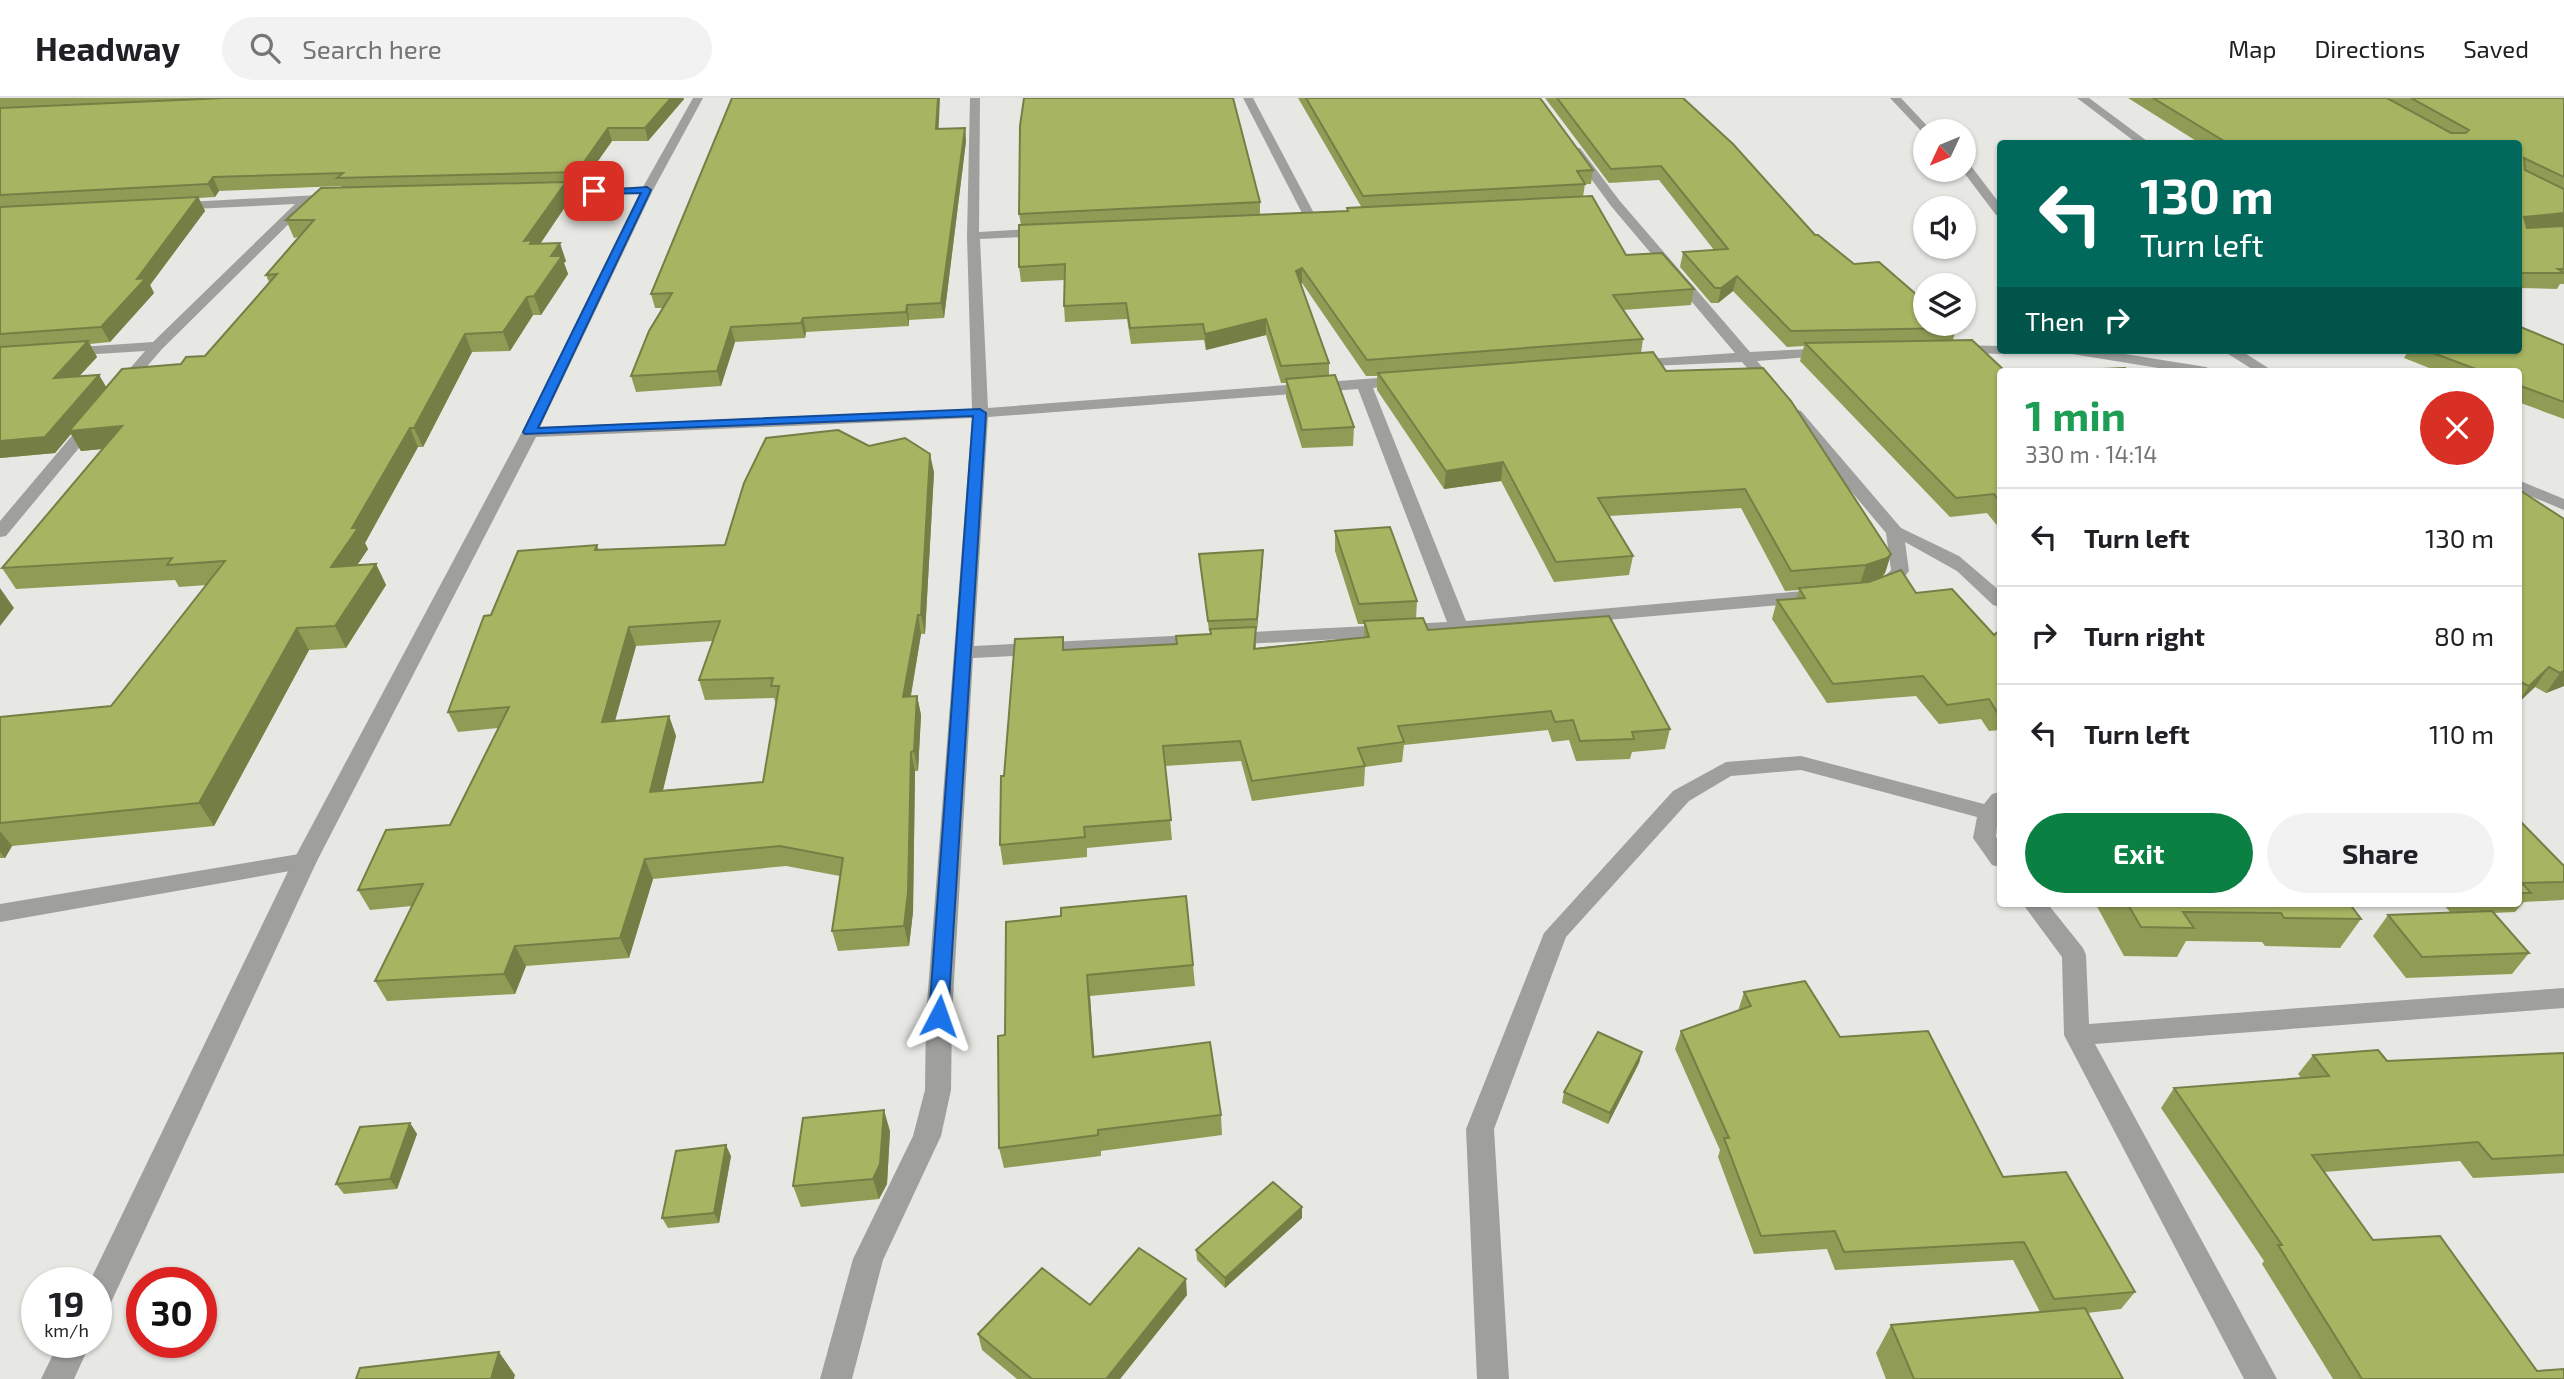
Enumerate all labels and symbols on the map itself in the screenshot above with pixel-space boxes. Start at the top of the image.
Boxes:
north arrow [1913,119,1976,182]
pin [564,161,624,221]
position arrow [902,979,976,1053]
speed limit sign: 30 [126,1267,217,1358]

